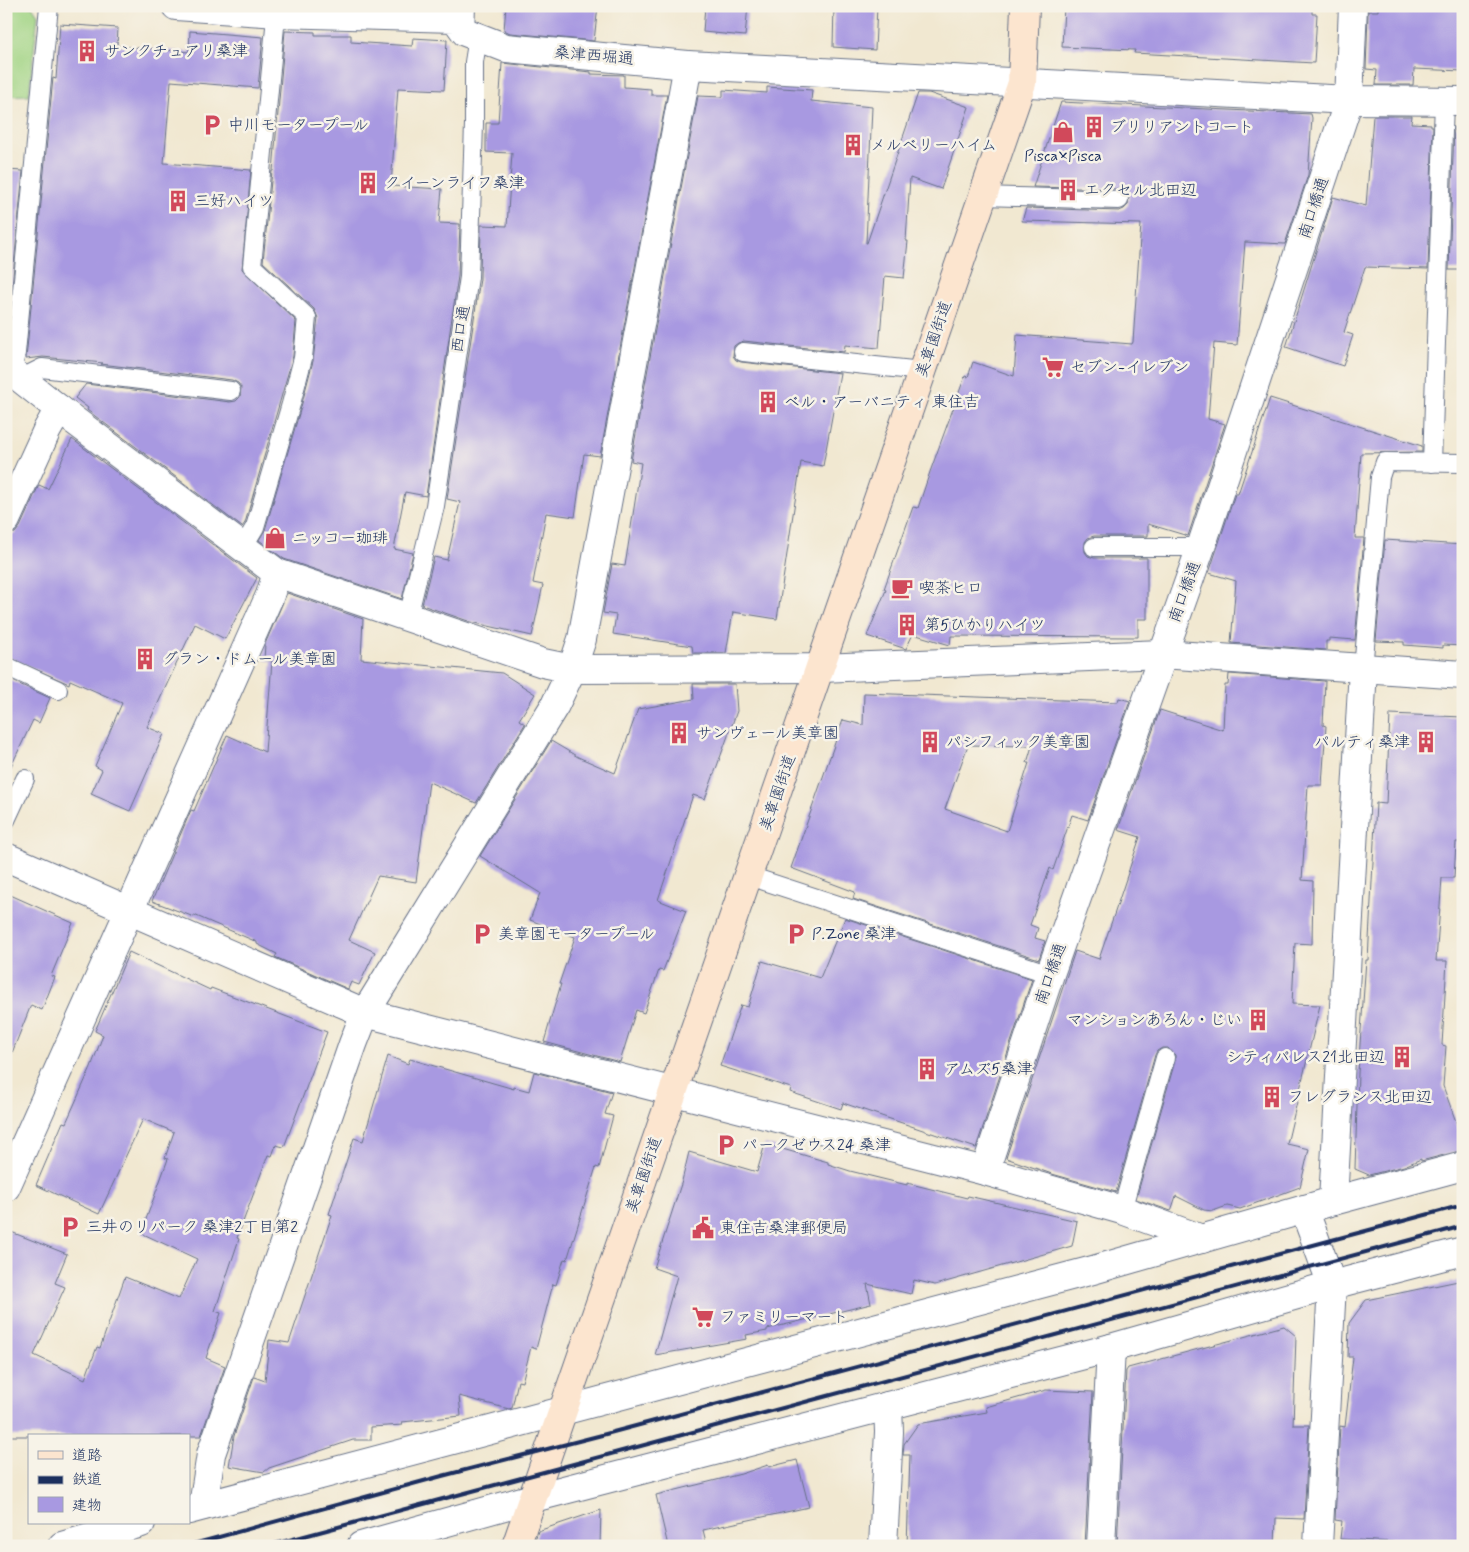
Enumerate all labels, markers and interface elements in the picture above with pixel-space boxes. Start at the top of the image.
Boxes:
building icon: サンクチュアリ桑津 [74,38,100,64]
place label: サンクチュアリ桑津 [104,41,248,62]
street label: 桑津西堀通 [553,42,635,70]
parking icon: 中川モータープール [199,112,225,138]
building icon: ブリリアントコート [1081,114,1107,140]
place label: 中川モータープール [228,115,369,136]
place label: ブリリアントコート [1110,117,1254,138]
shop icon: Pisca×Pisca [1050,119,1076,145]
building icon: メルベリーハイム [840,132,866,158]
place label: メルベリーハイム [870,135,997,156]
place label: Pisca×Pisca [1024,146,1102,167]
building icon: クイーンライフ桑津 [355,170,381,196]
place label: クイーンライフ桑津 [384,173,525,194]
street label: 南口橋通 [1294,174,1334,242]
building icon: エクセル北田辺 [1055,177,1081,203]
place label: エクセル北田辺 [1084,180,1197,201]
building icon: 三好ハイツ [165,188,191,214]
place label: 三好ハイツ [194,191,274,212]
street label: 美章園街道 [911,298,957,380]
street label: 西口通 [447,304,475,354]
supermarket icon: セブン-イレブン [1040,354,1066,380]
place label: セブン-イレブン [1070,357,1189,378]
building icon: ベル・アーバニティ 東住吉 [755,389,781,415]
place label: ベル・アーバニティ 東住吉 [784,392,980,413]
shop icon: ニッコー珈琲 [262,525,288,551]
place label: ニッコー珈琲 [292,528,388,549]
street label: 南口橋通 [1164,558,1206,626]
cafe icon: 喫茶ヒロ [889,575,915,601]
place label: 喫茶ヒロ [919,578,983,599]
building icon: 第5ひかりハイツ [894,612,920,638]
place label: 第5ひかりハイツ [924,615,1046,636]
building icon: グラン・ドムール美章園 [132,646,158,672]
place label: グラン・ドムール美章園 [162,649,336,670]
building icon: サンヴェール美章園 [666,720,692,746]
place label: サンヴェール美章園 [696,723,839,744]
building icon: パシフィック美章園 [917,729,943,755]
building icon: パルティ桑津 [1413,729,1439,755]
place label: パシフィック美章園 [946,732,1090,753]
place label: パルティ桑津 [1314,732,1410,753]
street label: 美章園街道 [755,752,801,834]
parking icon: 美章園モータープール [469,921,495,947]
parking icon: P.Zone 桑津 [783,921,809,947]
place label: 美章園モータープール [498,924,655,945]
place label: P.Zone 桑津 [812,924,896,945]
street label: 南口橋通 [1031,940,1071,1008]
building icon: マンションあろん・じい [1245,1007,1271,1033]
place label: マンションあろん・じい [1067,1010,1242,1031]
building icon: シティパレス21北田辺 [1389,1044,1415,1070]
place label: シティパレス21北田辺 [1226,1047,1385,1068]
building icon: アムズ5桑津 [914,1056,940,1082]
place label: アムズ5桑津 [944,1059,1033,1080]
building icon: フレグランス北田辺 [1259,1084,1285,1110]
place label: フレグランス北田辺 [1288,1087,1432,1108]
parking icon: パークゼウス24 桑津 [713,1132,739,1158]
street label: 美章園街道 [621,1134,667,1216]
place label: パークゼウス24 桑津 [742,1135,891,1156]
parking icon: 三井のリパーク 桑津2丁目第2 [57,1214,83,1240]
public building icon: 東住吉桑津郵便局 [690,1215,716,1241]
place label: 三井のリパーク 桑津2丁目第2 [86,1217,298,1238]
place label: 東住吉桑津郵便局 [720,1218,848,1239]
supermarket icon: ファミリーマート [690,1304,716,1330]
place label: ファミリーマート [720,1307,848,1328]
legend [28,1434,190,1524]
text: 道路 [72,1446,102,1466]
text: 鉄道 [72,1470,102,1490]
text: 建物 [72,1496,102,1516]

